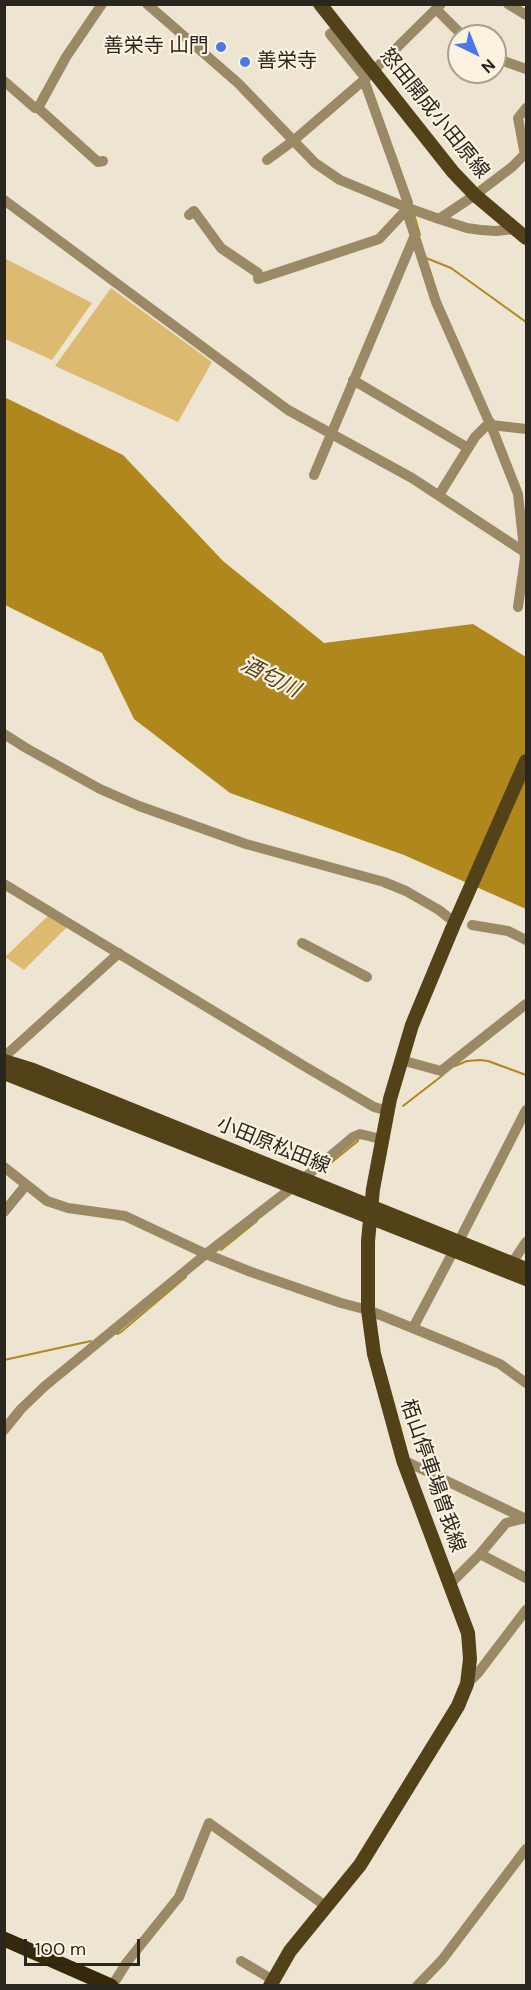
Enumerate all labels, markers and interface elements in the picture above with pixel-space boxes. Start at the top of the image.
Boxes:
north arrow [447,24,507,84]
place label: 善栄寺 山門 [104,35,209,59]
marker: 善栄寺 山門 [214,40,228,54]
street label: 怒田開成小田原線 [374,44,494,184]
place label: 善栄寺 [257,50,317,74]
text: N [477,54,500,78]
marker: 善栄寺 [238,55,252,69]
water label: 酒匂川 [236,652,304,704]
street label: 小田原松田線 [213,1112,333,1180]
street label: 栢山停車場曽我線 [395,1396,469,1556]
scale bar [27,1927,142,1965]
text: 100 m [35,1937,86,1961]

